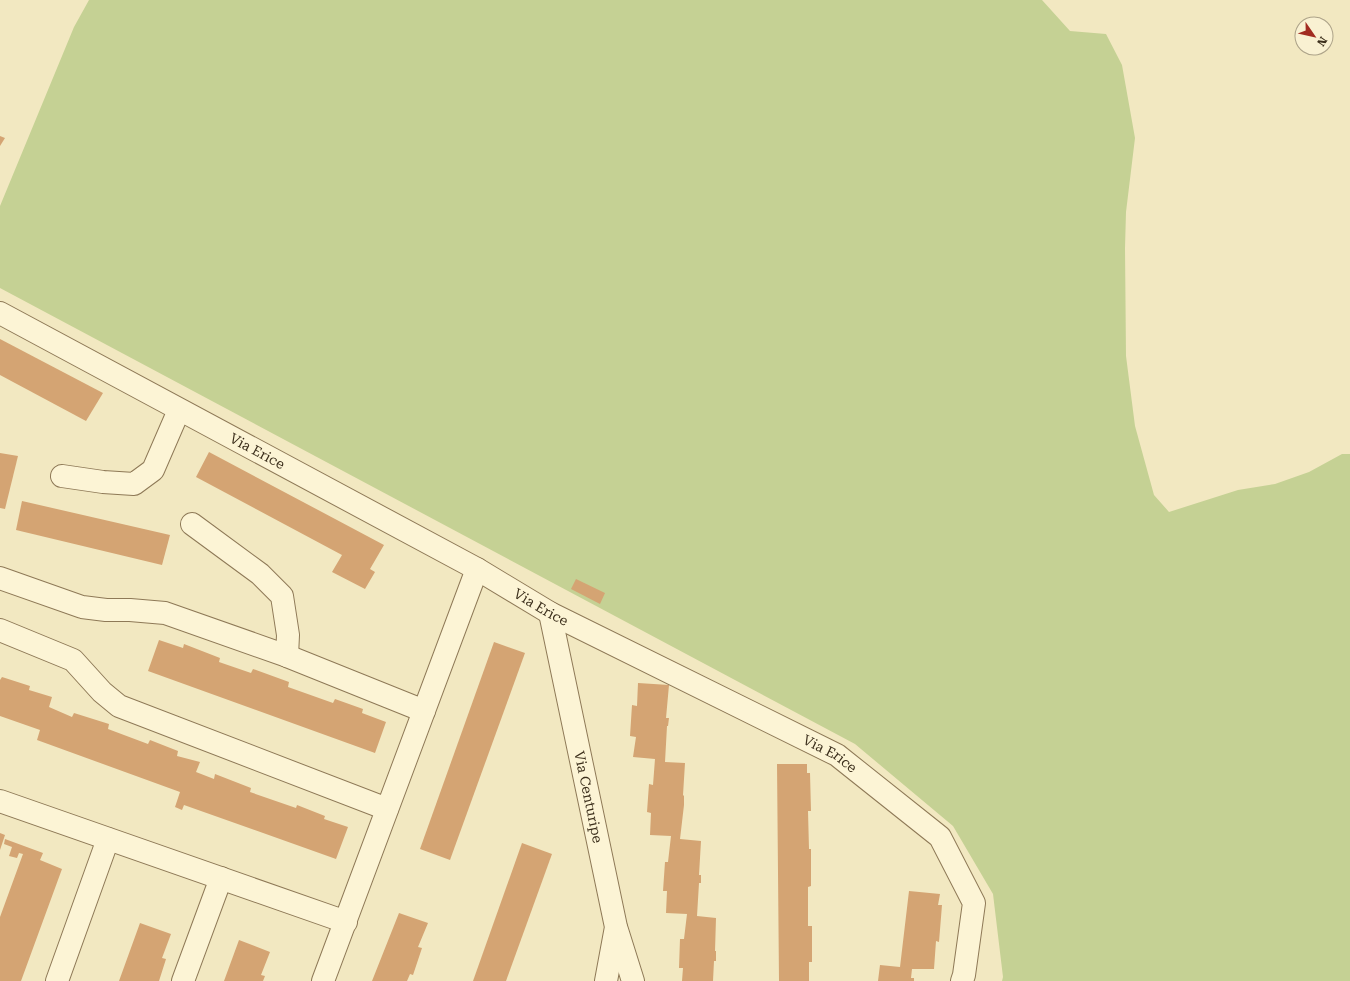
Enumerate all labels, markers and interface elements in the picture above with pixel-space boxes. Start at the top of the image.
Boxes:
north arrow [1294,16,1334,56]
text: N [1314,34,1330,49]
street label: Via Erice [227,430,288,472]
street label: Via Erice [511,585,571,629]
street label: Via Erice [800,731,860,776]
street label: Via Centuripe [571,750,606,845]

